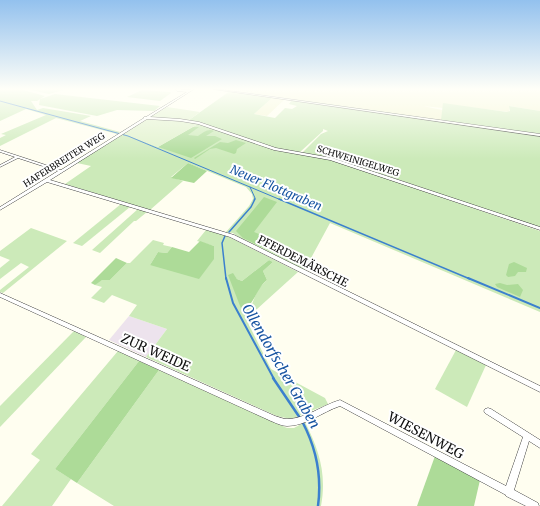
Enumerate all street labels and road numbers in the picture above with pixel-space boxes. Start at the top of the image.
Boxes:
street label: HAFERBREITER WEG [21,130,107,189]
street label: SCHWEINIGELWEG [316,143,401,178]
street label: PFERDEMÄRSCHE [255,232,351,290]
street label: ZUR WEIDE [118,330,194,376]
street label: WIESENWEG [384,408,467,463]

